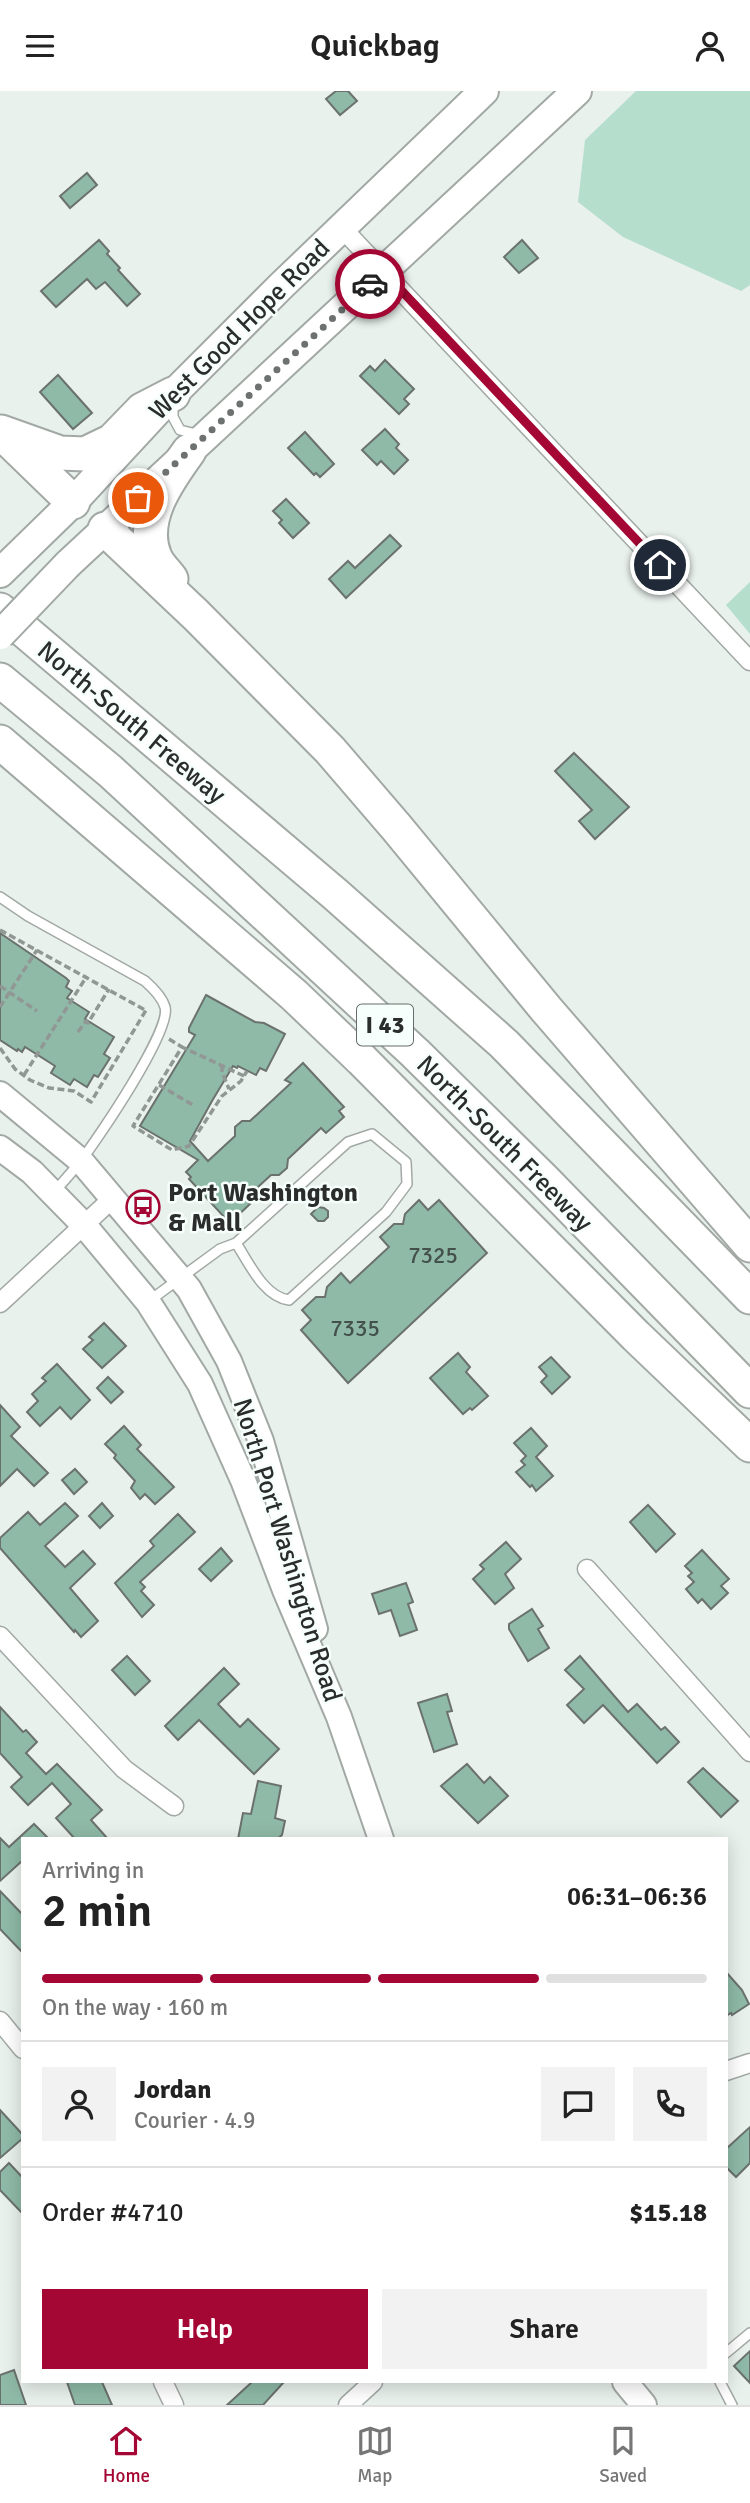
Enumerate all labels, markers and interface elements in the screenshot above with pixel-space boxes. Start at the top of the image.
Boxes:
text: Quickbag [310,26,440,65]
icon: menu [21,27,59,65]
icon: person [691,27,729,65]
street label: West Good Hope Road [143,233,337,427]
courier [335,249,405,319]
icon: car [351,265,389,303]
pin [108,468,168,528]
icon: bag [119,479,157,517]
pin [630,535,690,595]
icon: home [641,546,679,584]
street label: North-South Freeway [31,635,232,811]
road number: I 43 [357,1005,413,1045]
street label: North-South Freeway [410,1049,599,1238]
place label: Port Washington & Mall [168,1177,358,1239]
bus stop icon: Port Washington & Mall [124,1188,162,1226]
house number: 7325 [408,1241,458,1270]
house number: 7335 [330,1314,380,1343]
street label: North Port Washington Road [226,1395,348,1706]
text: Arriving in [42,1856,144,1885]
text: 06:31–06:36 [567,1881,707,1913]
text: 2 min [42,1883,152,1939]
text: On the way · 160 m [42,1993,228,2022]
button: person [42,2067,116,2141]
button: chat [541,2067,615,2141]
button: phone [633,2067,707,2141]
text: Jordan [134,2074,211,2106]
text: Courier · 4.9 [134,2106,255,2135]
text: Order #4710 [42,2197,183,2229]
text: $15.18 [629,2197,707,2229]
button: Help [42,2289,368,2369]
button: Share [382,2289,707,2369]
tab: Home [103,2422,150,2488]
tab: Map [356,2422,394,2488]
tab: Saved [599,2422,647,2488]

